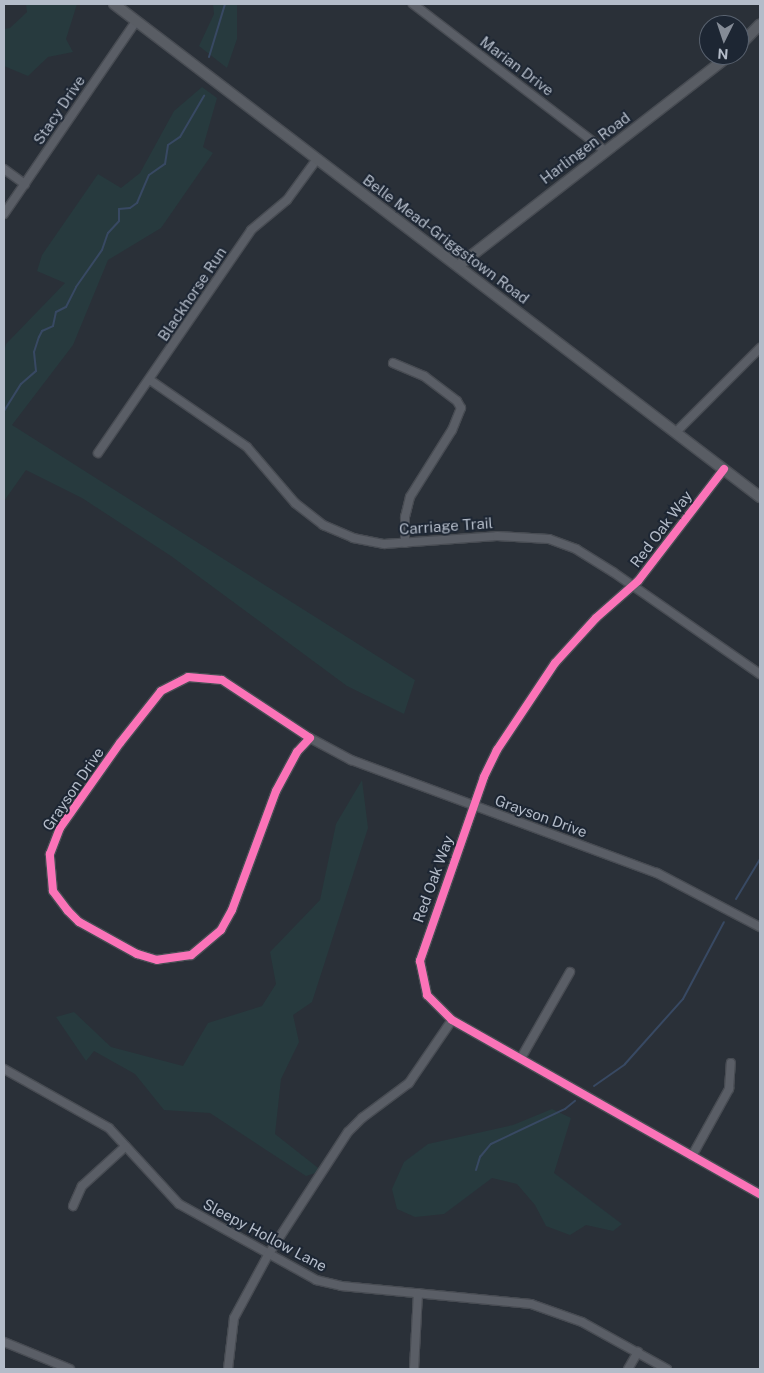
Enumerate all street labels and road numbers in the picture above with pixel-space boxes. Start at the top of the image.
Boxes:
street label: Marian Drive [477,32,557,100]
street label: Stacy Drive [29,72,89,148]
street label: Harlingen Road [536,108,634,188]
street label: Belle Mead-Griggstown Road [359,171,533,307]
street label: Blackhorse Run [154,244,230,344]
street label: Red Oak Way [626,487,696,571]
street label: Carriage Trail [398,514,494,538]
street label: Grayson Drive [38,744,108,834]
street label: Grayson Drive [492,791,590,841]
street label: Red Oak Way [409,833,457,925]
street label: Sleepy Hollow Lane [200,1195,330,1275]

